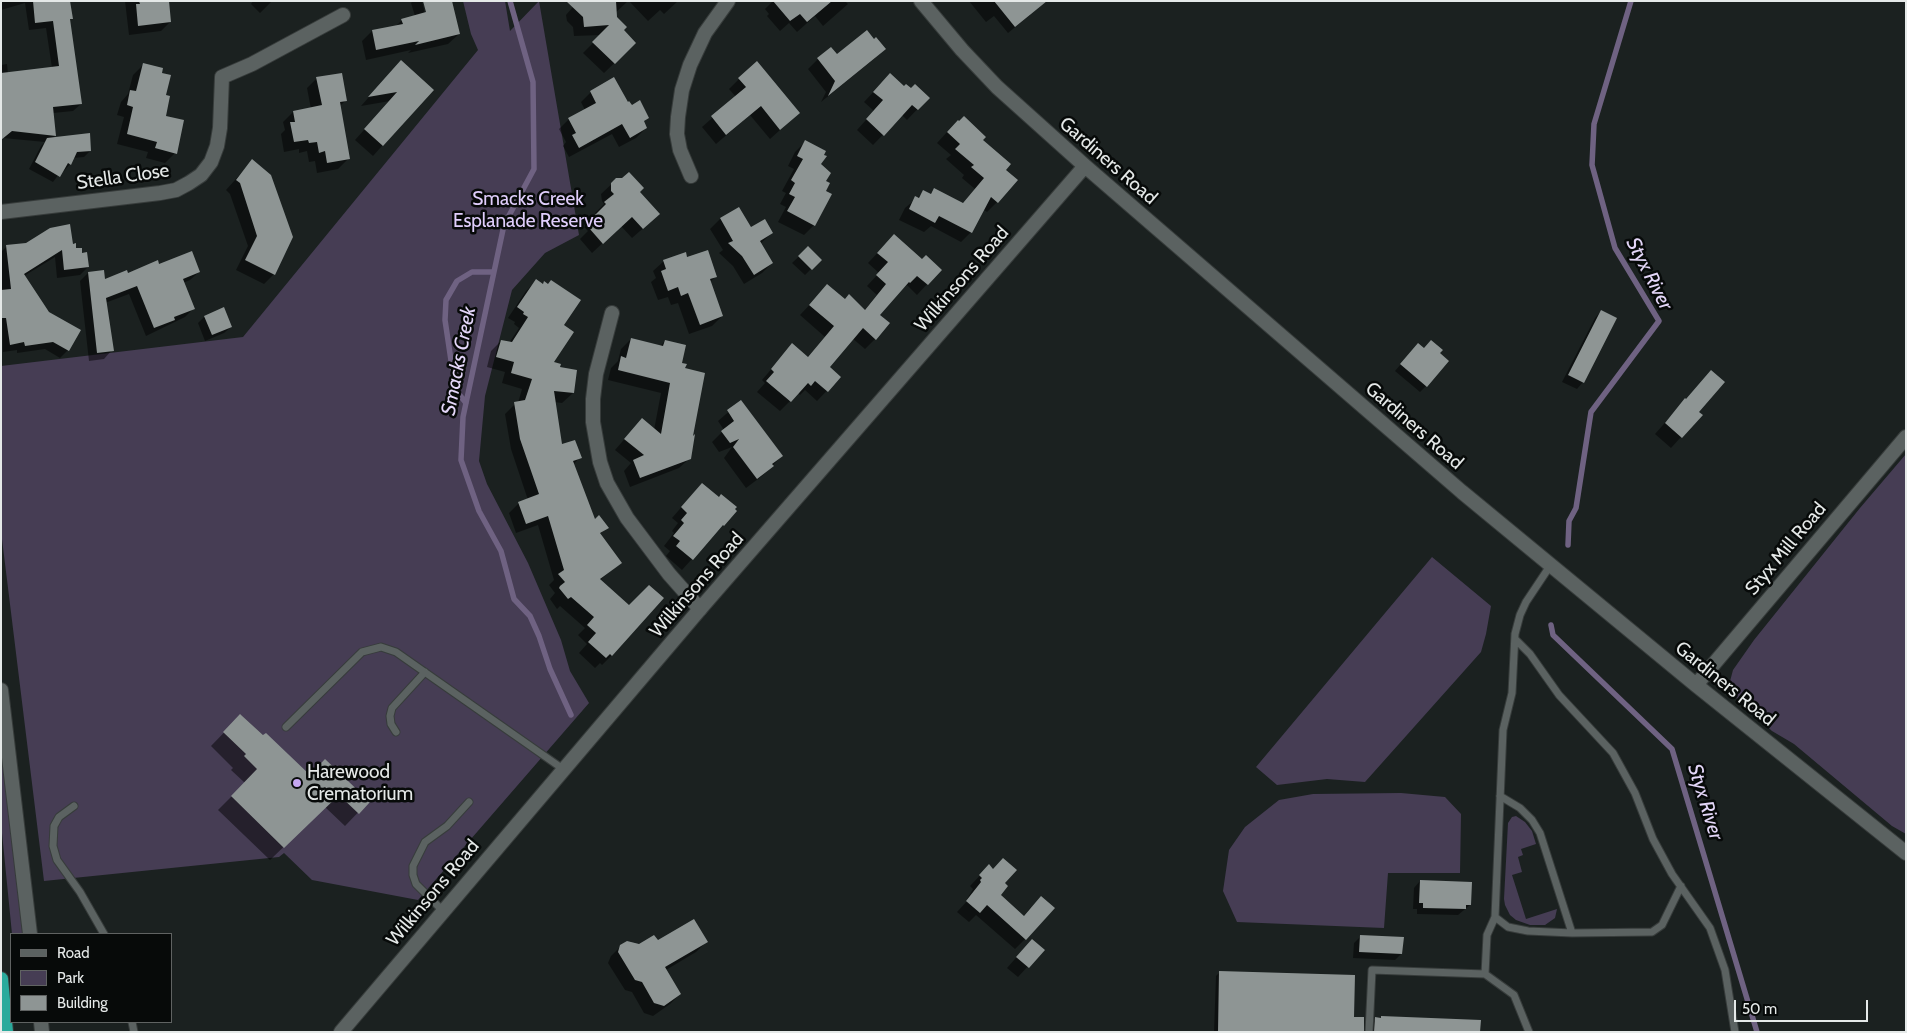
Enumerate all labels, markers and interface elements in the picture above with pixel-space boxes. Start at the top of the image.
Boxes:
street label: Gardiners Road [1055,112,1161,210]
street label: Stella Close [75,159,171,195]
park label: Smacks Creek Esplanade Reserve [453,188,603,232]
street label: Wilkinsons Road [910,222,1014,336]
water label: Styx River [1621,234,1677,314]
water label: Smacks Creek [437,305,481,417]
street label: Gardiners Road [1361,377,1467,475]
street label: Styx Mill Road [1741,498,1831,600]
street label: Wilkinsons Road [645,528,749,642]
street label: Gardiners Road [1670,637,1780,731]
place label: Harewood Crematorium [307,761,413,805]
water label: Styx River [1682,761,1728,843]
marker: Harewood Crematorium [291,777,303,789]
street label: Wilkinsons Road [382,835,484,951]
legend [10,933,172,1023]
text: Road [57,944,90,962]
text: Park [57,969,84,987]
scale bar [1737,990,1871,1022]
text: Building [57,994,108,1012]
text: 50 m [1742,1000,1777,1018]

